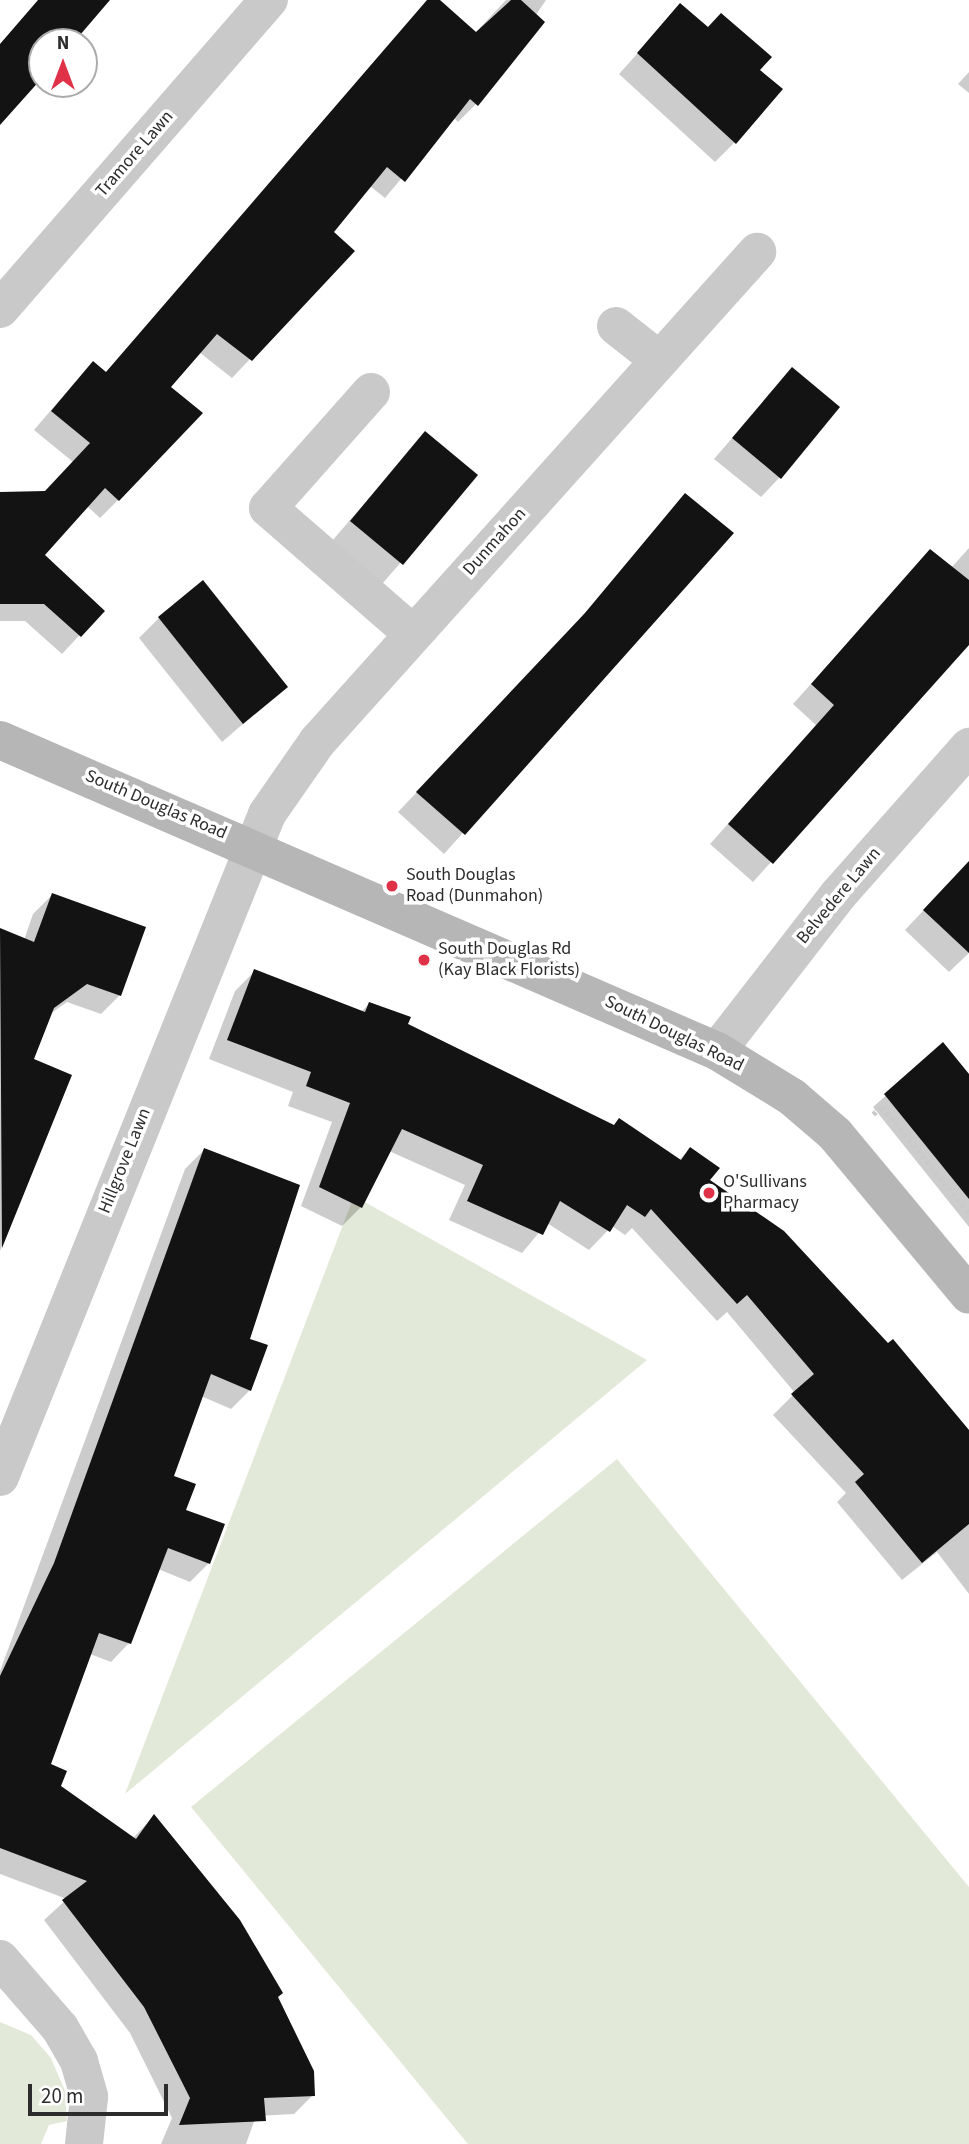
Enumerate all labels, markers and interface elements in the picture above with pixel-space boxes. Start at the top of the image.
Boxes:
north arrow [28,28,98,98]
text: N [57,30,69,57]
street label: Tramore Lawn [92,106,178,202]
street label: Dunmahon [459,504,531,580]
street label: South Douglas Road [82,765,230,845]
street label: Belvedere Lawn [792,843,886,949]
place label: South Douglas Road (Dunmahon) [406,865,543,908]
marker: South Douglas Road (Dunmahon) [384,878,400,894]
place label: South Douglas Rd (Kay Black Florists) [438,939,580,982]
marker: South Douglas Rd (Kay Black Florists) [416,952,432,968]
street label: South Douglas Road [601,991,747,1077]
street label: Hillgrove Lawn [94,1105,156,1217]
place label: O'Sullivans Pharmacy [723,1172,807,1214]
marker: O'Sullivans Pharmacy [701,1185,717,1201]
scale bar [32,2070,172,2114]
text: 20 m [41,2081,83,2111]

